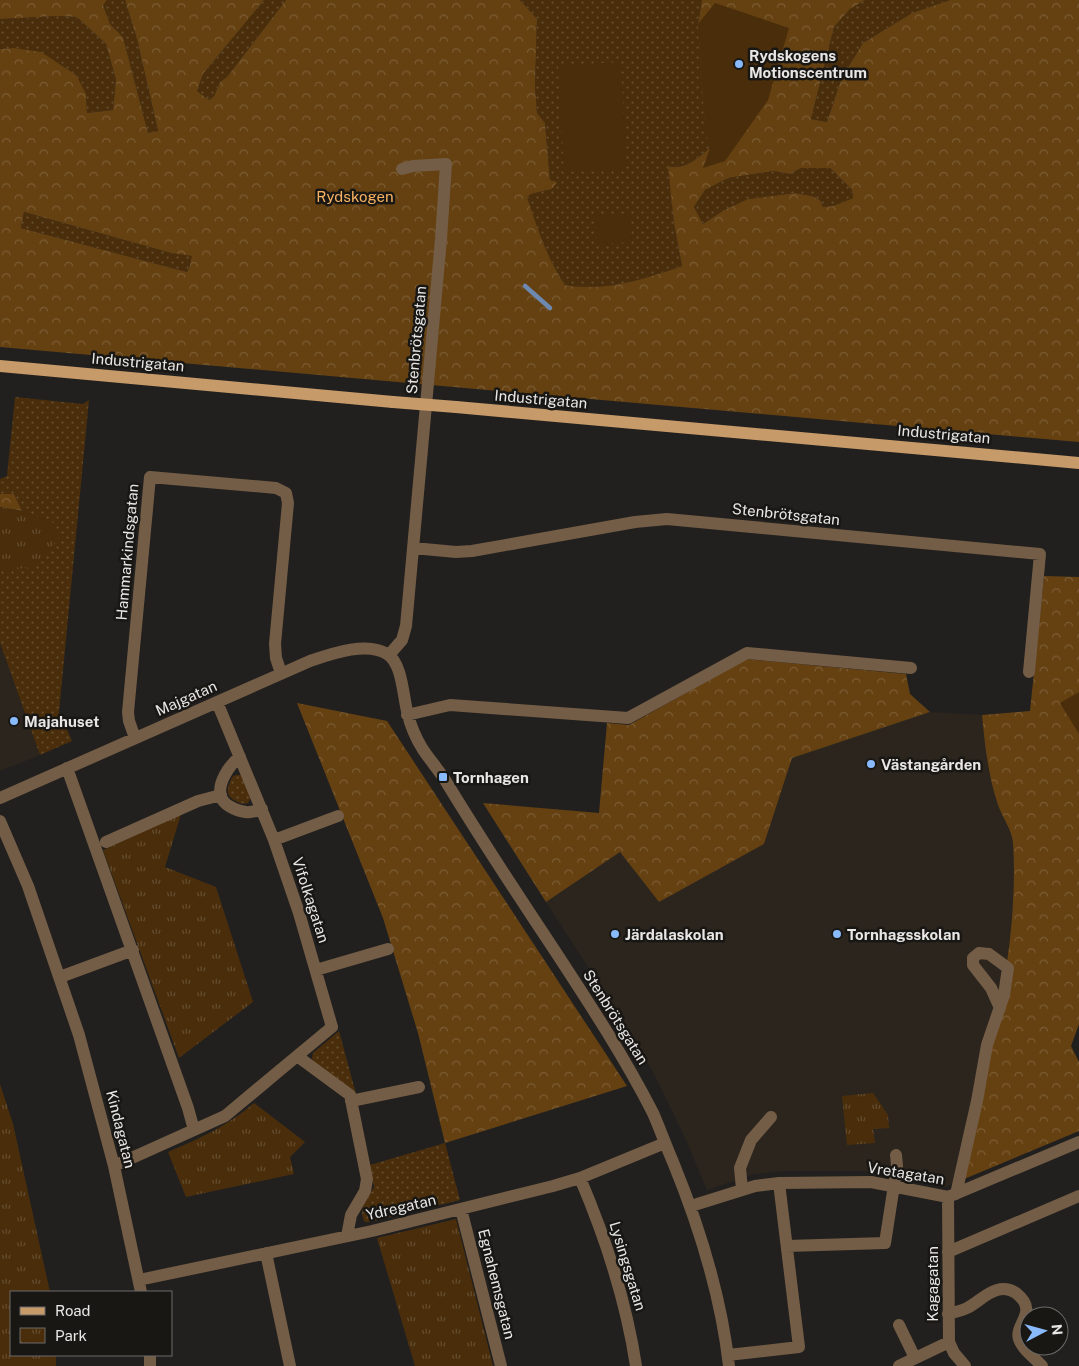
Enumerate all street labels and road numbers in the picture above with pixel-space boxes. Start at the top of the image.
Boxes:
street label: Stenbrötsgatan [403,285,429,395]
street label: Industrigatan [91,349,185,375]
street label: Industrigatan [494,386,588,412]
street label: Industrigatan [897,421,991,447]
street label: Hammarkindsgatan [113,483,141,621]
street label: Stenbrötsgatan [731,500,841,528]
street label: Majgatan [153,677,219,719]
street label: Vifolkagatan [289,855,333,945]
street label: Stenbrötsgatan [580,966,652,1068]
street label: Kindagatan [103,1088,139,1170]
street label: Vretagatan [866,1159,946,1187]
street label: Ydregatan [364,1191,438,1223]
street label: Lysingsgatan [606,1219,650,1313]
street label: Egnahemsgatan [475,1227,519,1341]
street label: Kagagatan [924,1246,941,1322]

